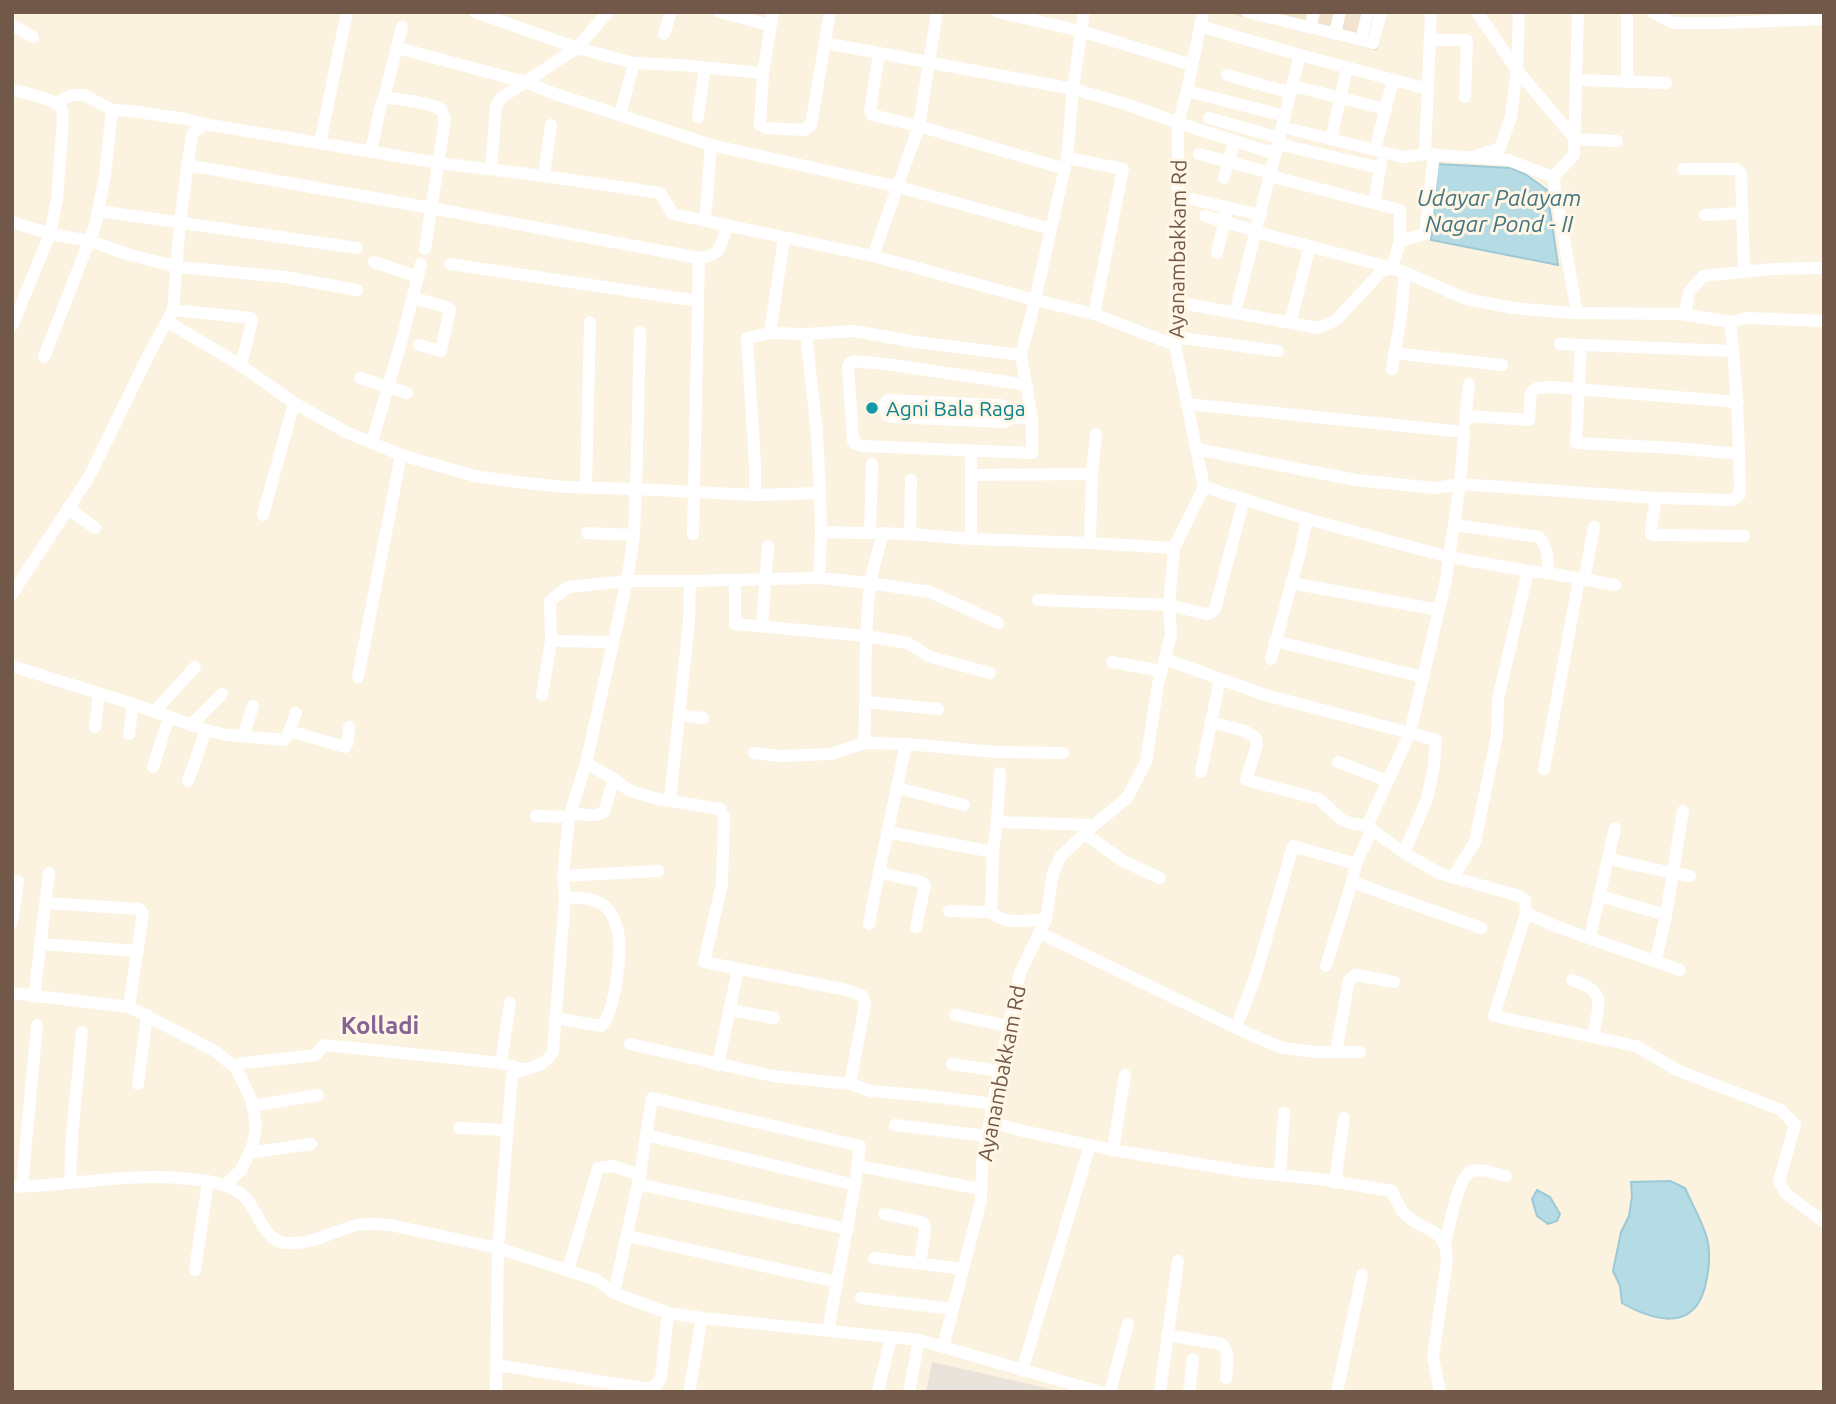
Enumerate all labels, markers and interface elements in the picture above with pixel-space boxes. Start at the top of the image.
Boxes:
street label: Ayanambakkam Rd [1163,159,1191,339]
water label: Udayar Palayam Nagar Pond - II [1417,185,1581,236]
place label: Agni Bala Raga [886,396,1026,420]
marker: Agni Bala Raga [864,400,880,416]
street label: Ayanambakkam Rd [972,983,1030,1163]
district label: Kolladi [341,1012,419,1039]

